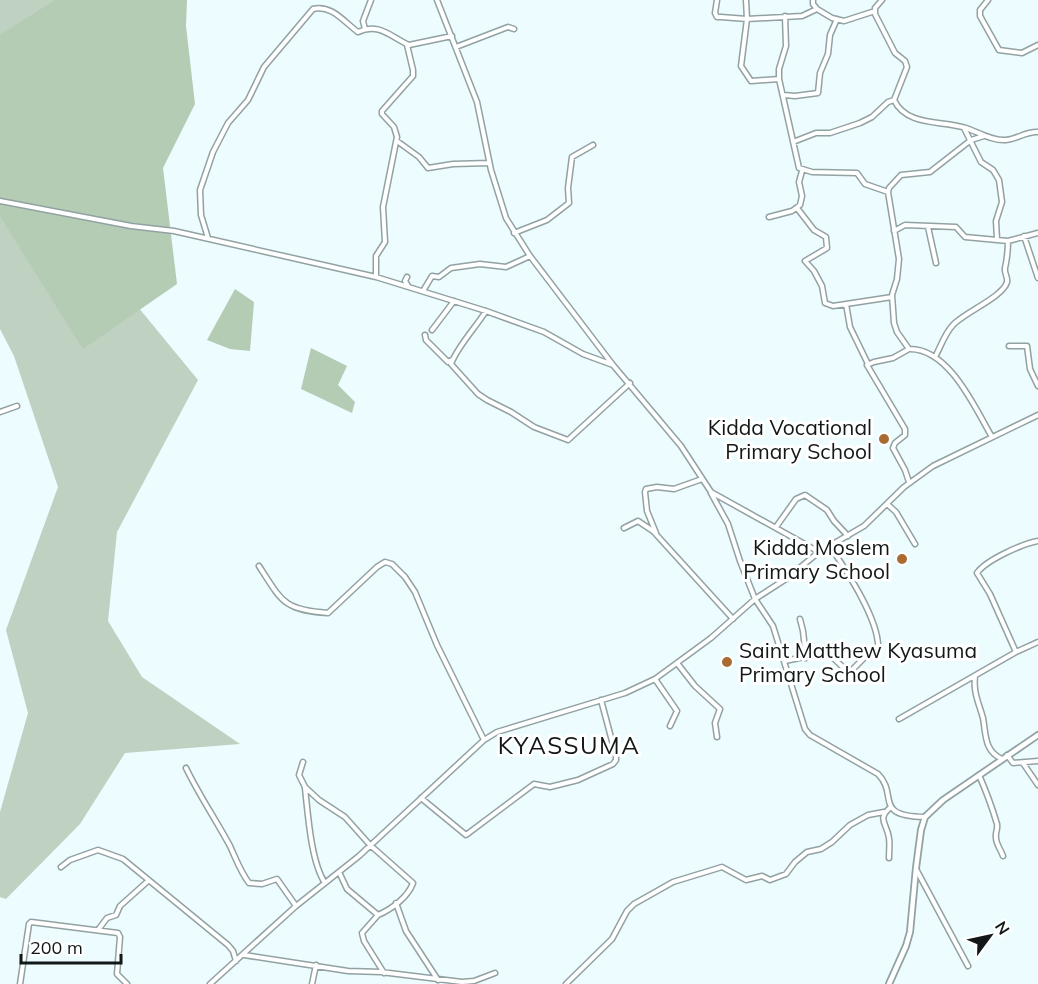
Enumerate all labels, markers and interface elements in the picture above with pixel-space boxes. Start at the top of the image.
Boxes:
place label: Kidda Vocational Primary School [708,414,872,464]
marker: Kidda Vocational Primary School [877,432,891,446]
place label: Kidda Moslem Primary School [743,534,890,584]
marker: Kidda Moslem Primary School [895,552,909,566]
place label: Saint Matthew Kyasuma Primary School [739,637,977,687]
marker: Saint Matthew Kyasuma Primary School [720,655,734,669]
district label: KYASSUMA [498,730,640,760]
north arrow [960,906,1020,966]
text: N [991,917,1014,938]
scale bar [21,927,122,965]
text: 200 m [30,936,83,959]

